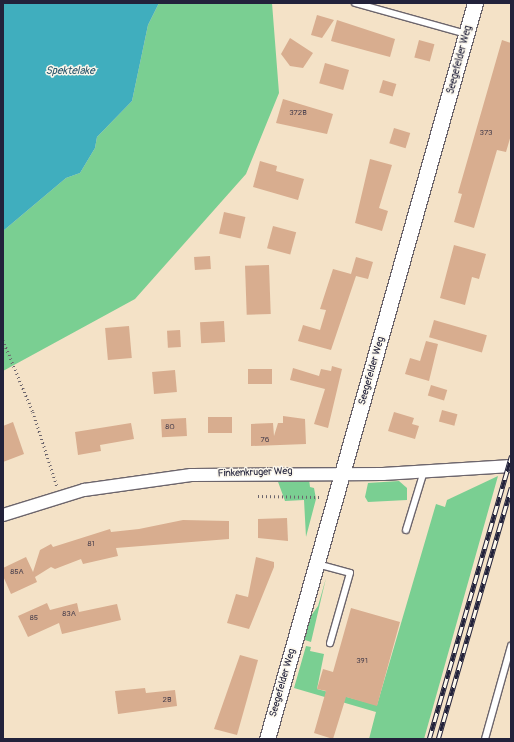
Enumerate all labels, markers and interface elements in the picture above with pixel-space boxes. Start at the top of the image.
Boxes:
street label: Seegefelder Weg [445,24,475,96]
water label: Spektelake [45,64,95,78]
house number: 372B [289,108,307,118]
house number: 373 [479,128,493,138]
street label: Seegefelder Weg [357,335,387,407]
house number: 80 [165,422,175,432]
house number: 76 [261,435,269,445]
street label: Finkenkruger Weg [217,466,293,480]
house number: 81 [87,539,95,549]
house number: 85A [10,567,24,577]
house number: 83A [62,609,76,619]
house number: 85 [30,613,38,623]
street label: Seegefelder Weg [268,647,298,719]
house number: 391 [356,656,368,666]
house number: 2B [163,695,171,705]

